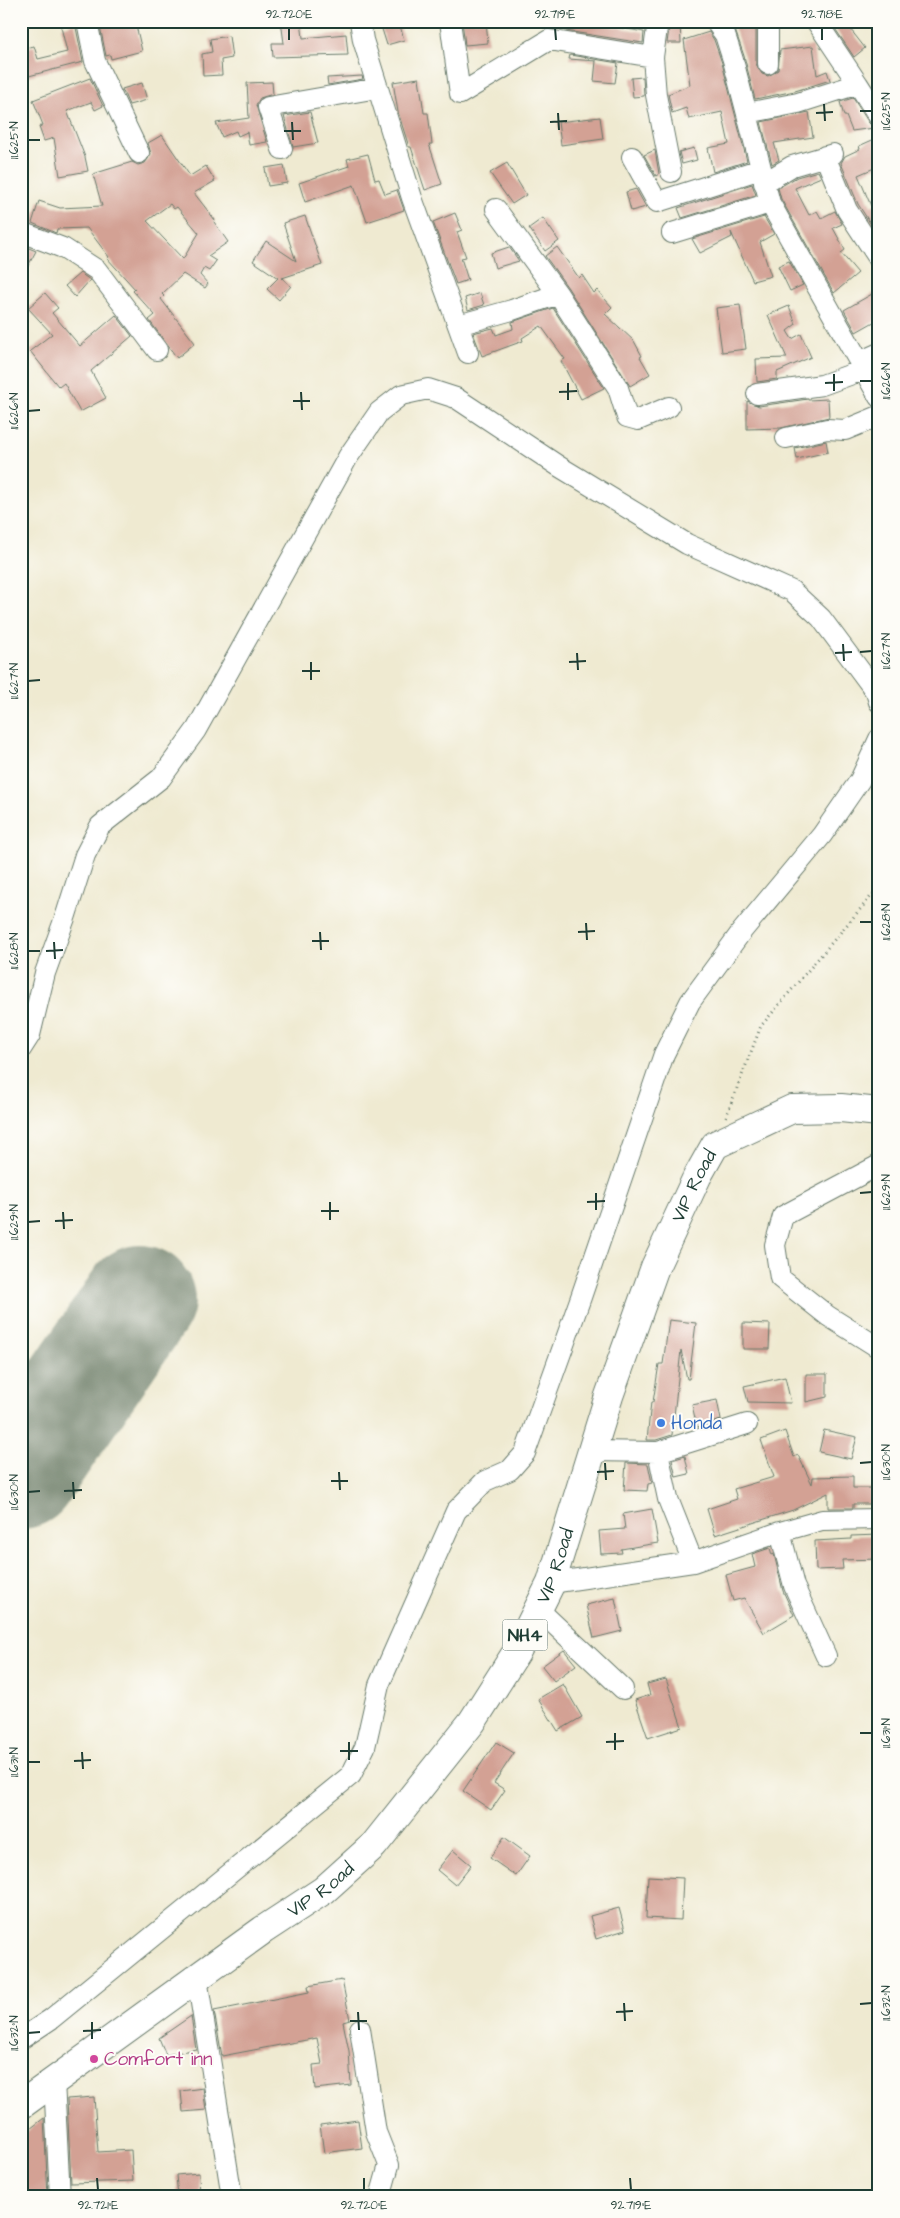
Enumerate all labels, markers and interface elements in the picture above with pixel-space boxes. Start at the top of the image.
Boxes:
text: 92.720°E [266,6,312,23]
text: 92.719°E [535,6,575,23]
text: 92.718°E [801,6,843,23]
text: 11.625°N [878,92,895,130]
text: 11.625°N [6,121,23,159]
text: 11.626°N [878,362,895,399]
text: 11.626°N [6,392,23,429]
text: 11.627°N [878,632,895,669]
text: 11.627°N [6,662,23,699]
text: 11.628°N [878,903,895,941]
text: 11.628°N [6,932,23,970]
street label: VIP Road [664,1144,724,1227]
text: 11.629°N [878,1173,895,1210]
text: 11.629°N [6,1203,23,1240]
place label: Honda [671,1410,722,1437]
marker: Honda [655,1417,667,1429]
text: 11.630°N [878,1443,895,1480]
text: 11.630°N [6,1473,23,1510]
street label: VIP Road [529,1524,581,1608]
road number: NH4 [502,1620,548,1650]
text: 11.631°N [878,1717,895,1748]
text: 11.631°N [6,1746,23,1777]
street label: VIP Road [282,1855,360,1924]
text: 11.632°N [878,1985,895,2021]
text: 11.632°N [6,2015,23,2051]
place label: Comfort inn [104,2046,213,2073]
marker: Comfort inn [88,2053,100,2065]
text: 92.721°E [78,2197,118,2214]
text: 92.720°E [341,2197,387,2214]
text: 92.719°E [611,2197,651,2214]

